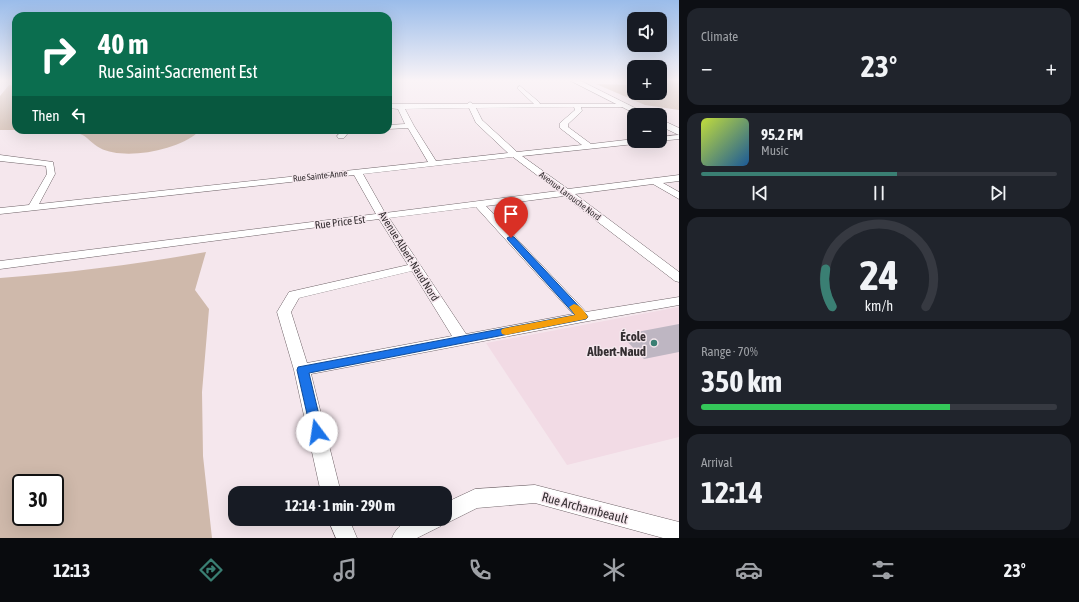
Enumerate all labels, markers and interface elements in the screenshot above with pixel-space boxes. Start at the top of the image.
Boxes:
map controls [627,12,667,148]
button: sound [627,12,667,52]
icon: right [32,28,84,80]
text: 40 m [98,28,148,60]
text: Climate [701,29,738,44]
text: 23° [861,49,897,83]
text: − [701,54,712,80]
text: + [1046,54,1057,80]
button: + [627,60,667,100]
text: Rue Saint-Sacrement Est [98,61,258,82]
icon: left [68,104,90,126]
text: Then [32,107,60,124]
button: − [627,108,667,148]
text: 95.2 FM [761,126,803,143]
text: Music [761,143,788,158]
street label: Rue Sainte-Anne [292,168,348,184]
street label: Avenue Larouche Nord [537,170,603,222]
icon: previous [749,182,771,204]
icon: pause [868,182,890,204]
icon: next [987,182,1009,204]
pin [494,197,528,238]
icon: arrive [500,203,522,225]
street label: Avenue Albert-Naud Nord [377,209,441,303]
street label: Rue Price Est [314,213,366,231]
text: 24 [859,251,899,299]
text: km/h [865,298,893,314]
place label: École Albert-Naud [586,329,646,359]
marker: École Albert-Naud [649,338,659,348]
text: Range · 70% [701,344,758,359]
text: 350 km [701,364,782,398]
position arrow [296,411,338,453]
text: Arrival [701,455,733,470]
speed limit sign: 30 [12,474,64,526]
text: 12:14 [701,475,763,509]
street label: Rue Archambeault [540,489,630,527]
text: 12:14 · 1 min · 290 m [285,497,395,514]
icon: directions [197,556,225,584]
icon: music [331,556,359,584]
icon: phone [466,556,494,584]
icon: climate [600,556,628,584]
icon: car [735,556,763,584]
icon: filters [869,556,897,584]
text: 12:13 [53,560,90,581]
text: 23° [1004,560,1026,581]

